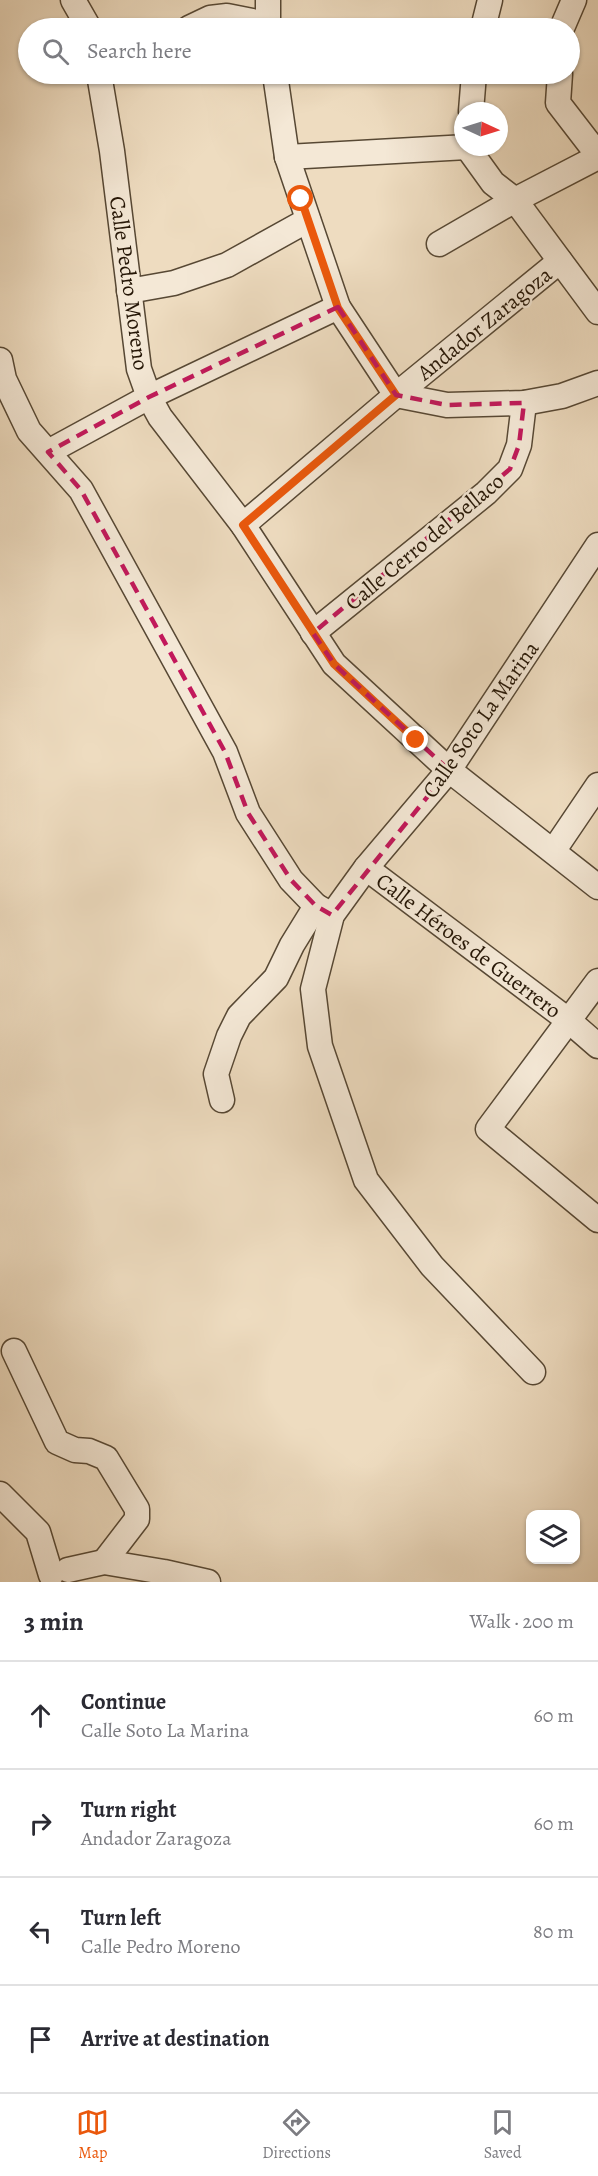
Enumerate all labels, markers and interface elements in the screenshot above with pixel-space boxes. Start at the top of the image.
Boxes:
search box [18,18,580,84]
icon: search [39,35,72,68]
text: Search here [87,36,192,66]
north arrow [454,102,508,156]
route start [287,185,313,211]
street label: Calle Pedro Moreno [102,194,156,372]
street label: Andador Zaragoza [410,260,559,388]
street label: Calle Cerro del Bellaco [339,466,511,617]
street label: Calle Soto La Marina [415,635,547,804]
route end [402,726,428,752]
street label: Calle Héroes de Guerrero [370,866,567,1025]
map controls [526,1510,580,1564]
button: layers [526,1510,580,1564]
text: 3 min [24,1604,84,1639]
text: Walk · 200 m [470,1608,574,1635]
text: Continue [81,1687,166,1717]
icon: ahead [24,1699,57,1732]
text: 60 m [534,1702,574,1729]
text: Calle Soto La Marina [81,1717,249,1744]
text: Turn right [81,1795,177,1825]
icon: right [24,1807,57,1840]
text: 60 m [534,1810,574,1837]
text: Andador Zaragoza [81,1825,232,1852]
text: Turn left [81,1903,161,1933]
icon: left [24,1915,57,1948]
text: 80 m [533,1918,574,1945]
text: Calle Pedro Moreno [81,1933,241,1960]
icon: arrive [24,2023,57,2056]
text: Arrive at destination [81,2024,270,2054]
tab: Map [76,2106,109,2164]
tab: Directions [262,2106,331,2164]
tab: Saved [484,2106,522,2164]

